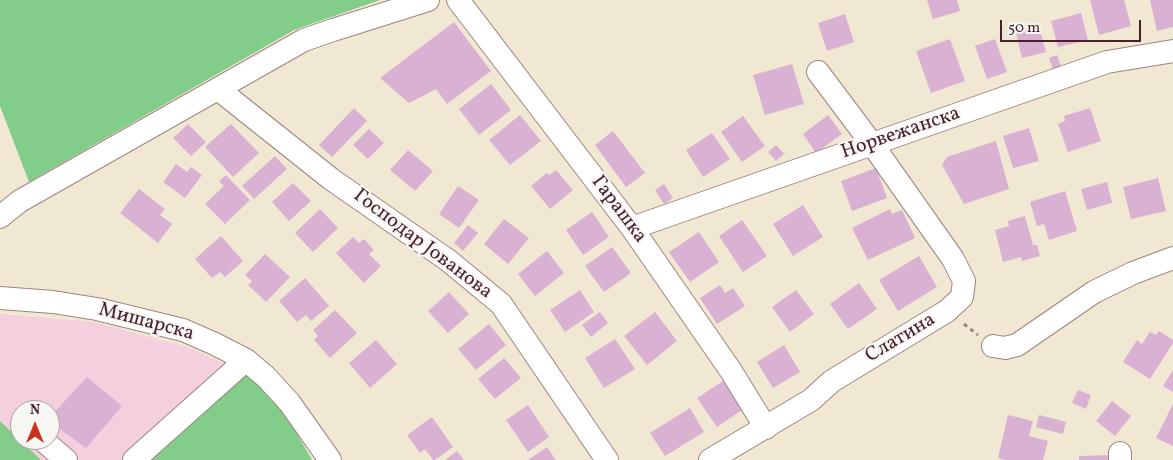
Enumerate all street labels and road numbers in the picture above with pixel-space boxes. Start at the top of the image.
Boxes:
street label: Норвежанска [838,102,964,166]
street label: Гарашка [585,172,651,248]
street label: Господар Јованова [348,185,496,305]
street label: Мишарска [96,299,196,347]
street label: Слатина [862,309,940,369]

